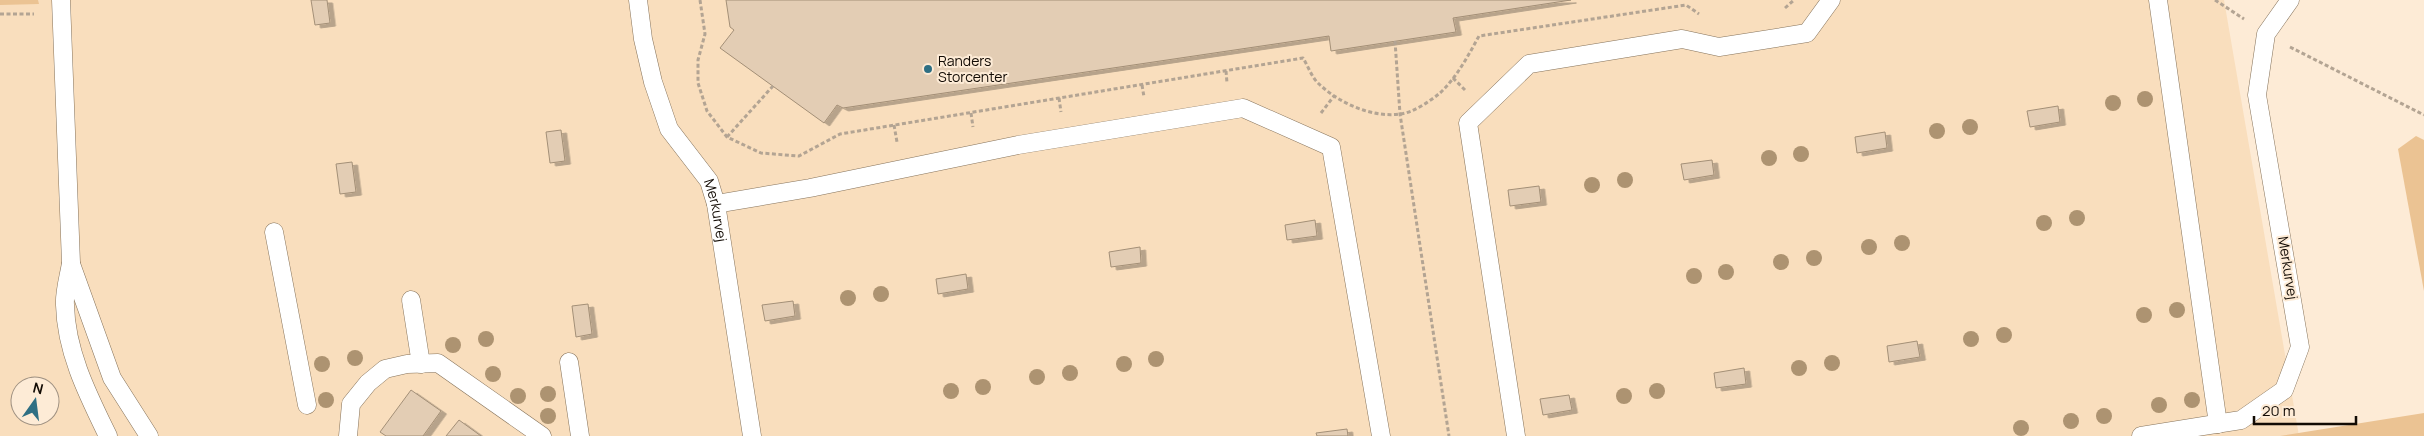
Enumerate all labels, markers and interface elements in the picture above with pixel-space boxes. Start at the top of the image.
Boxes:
place label: Randers Storcenter [938,51,1008,86]
marker: Randers Storcenter [922,63,934,75]
street label: Merkurvej [700,176,732,243]
street label: Merkurvej [2274,235,2303,301]
north arrow [10,376,60,426]
text: N [31,377,45,398]
scale bar [2254,394,2356,426]
text: 20 m [2262,400,2295,421]

